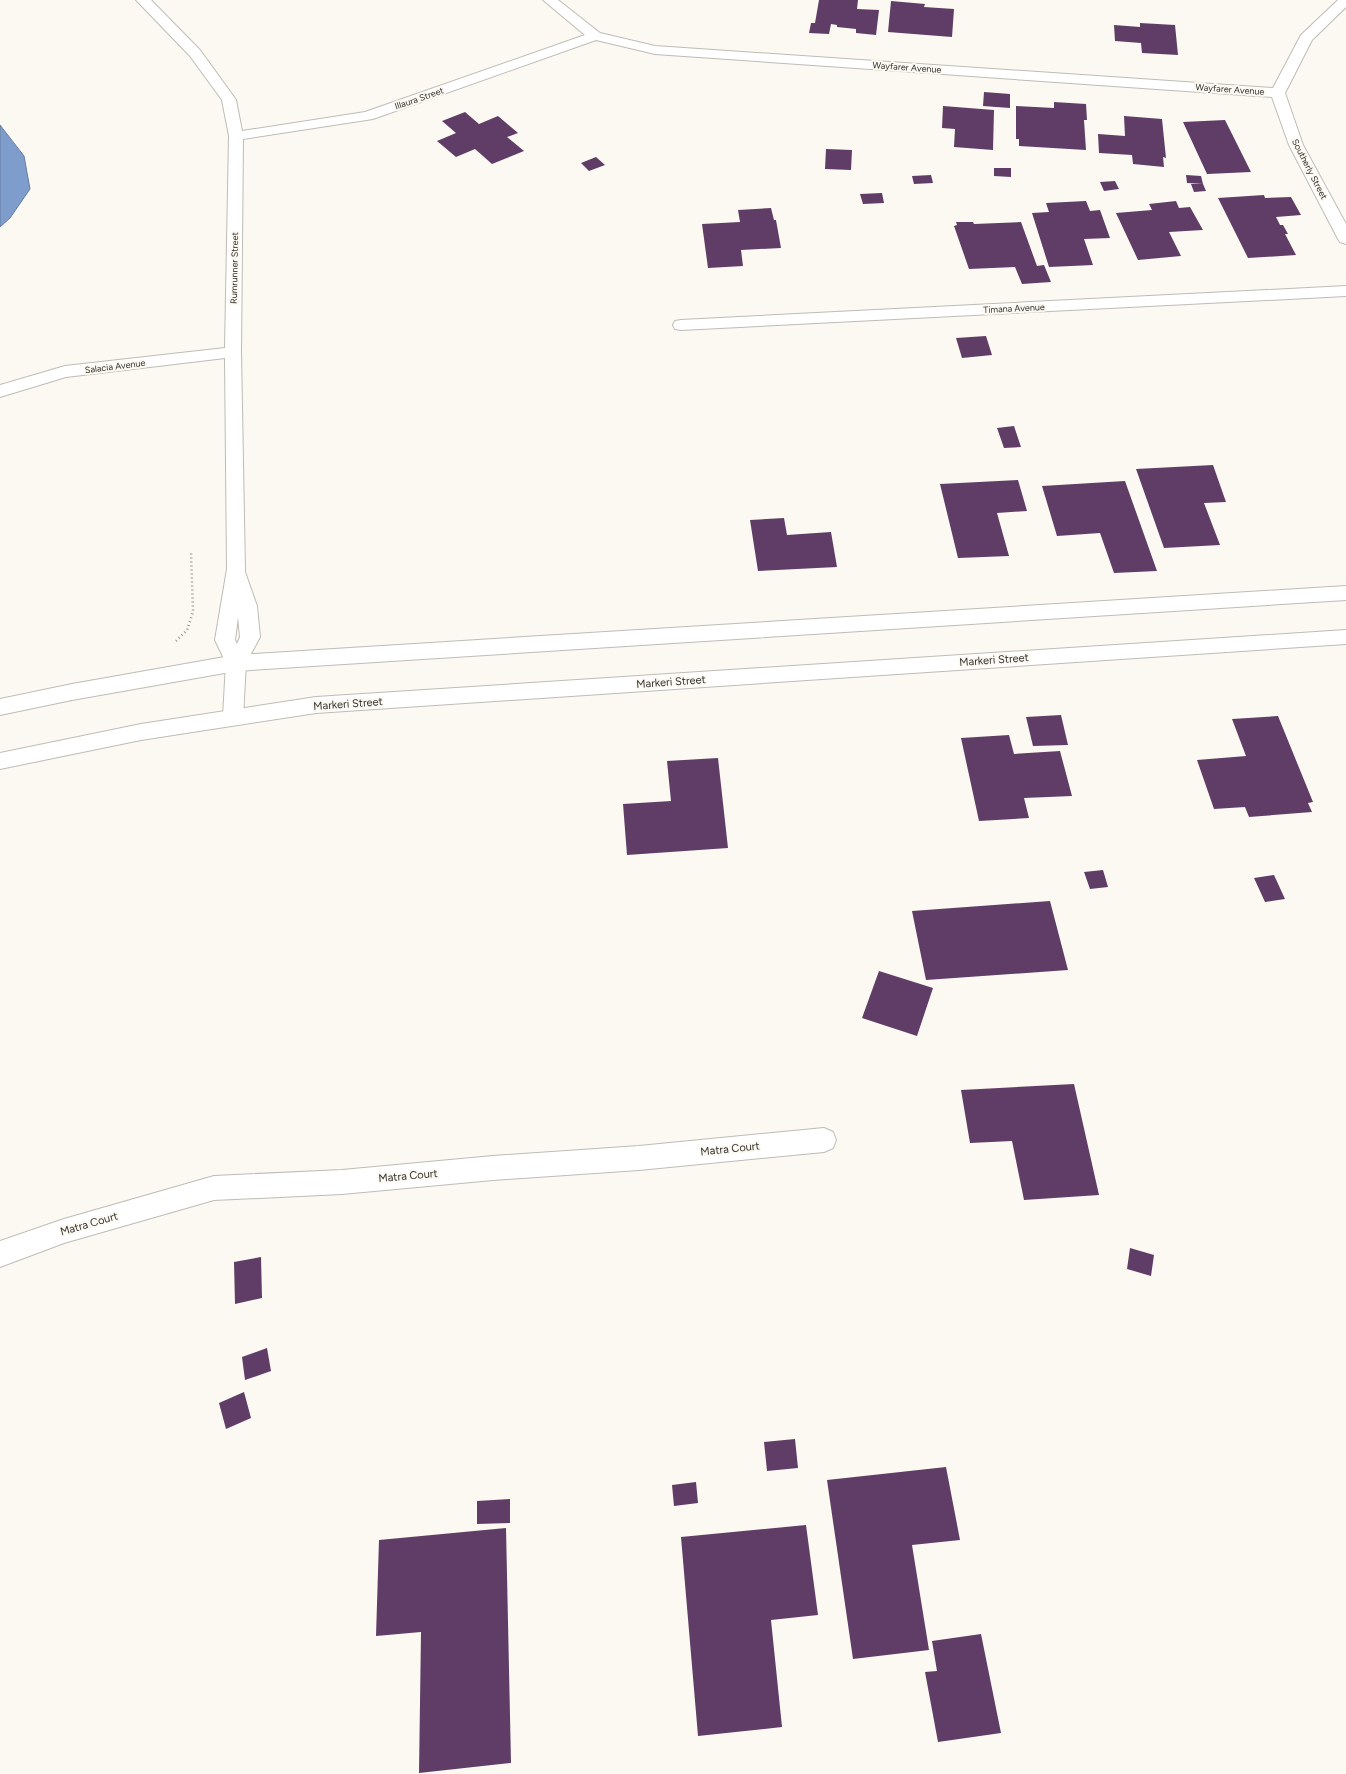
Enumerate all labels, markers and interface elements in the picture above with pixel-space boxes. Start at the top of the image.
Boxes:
street label: Wayfarer Avenue [872,59,942,75]
street label: Wayfarer Avenue [1195,81,1265,97]
street label: Illaura Street [393,84,445,112]
street label: Southerly Street [1290,137,1330,202]
street label: Rumrunner Street [228,231,240,304]
street label: Timana Avenue [983,301,1045,315]
street label: Salacia Avenue [84,357,146,375]
street label: Markeri Street [959,651,1029,669]
street label: Markeri Street [636,673,706,691]
street label: Markeri Street [313,695,383,713]
street label: Matra Court [700,1139,760,1159]
street label: Matra Court [378,1167,438,1185]
street label: Matra Court [59,1210,119,1238]

